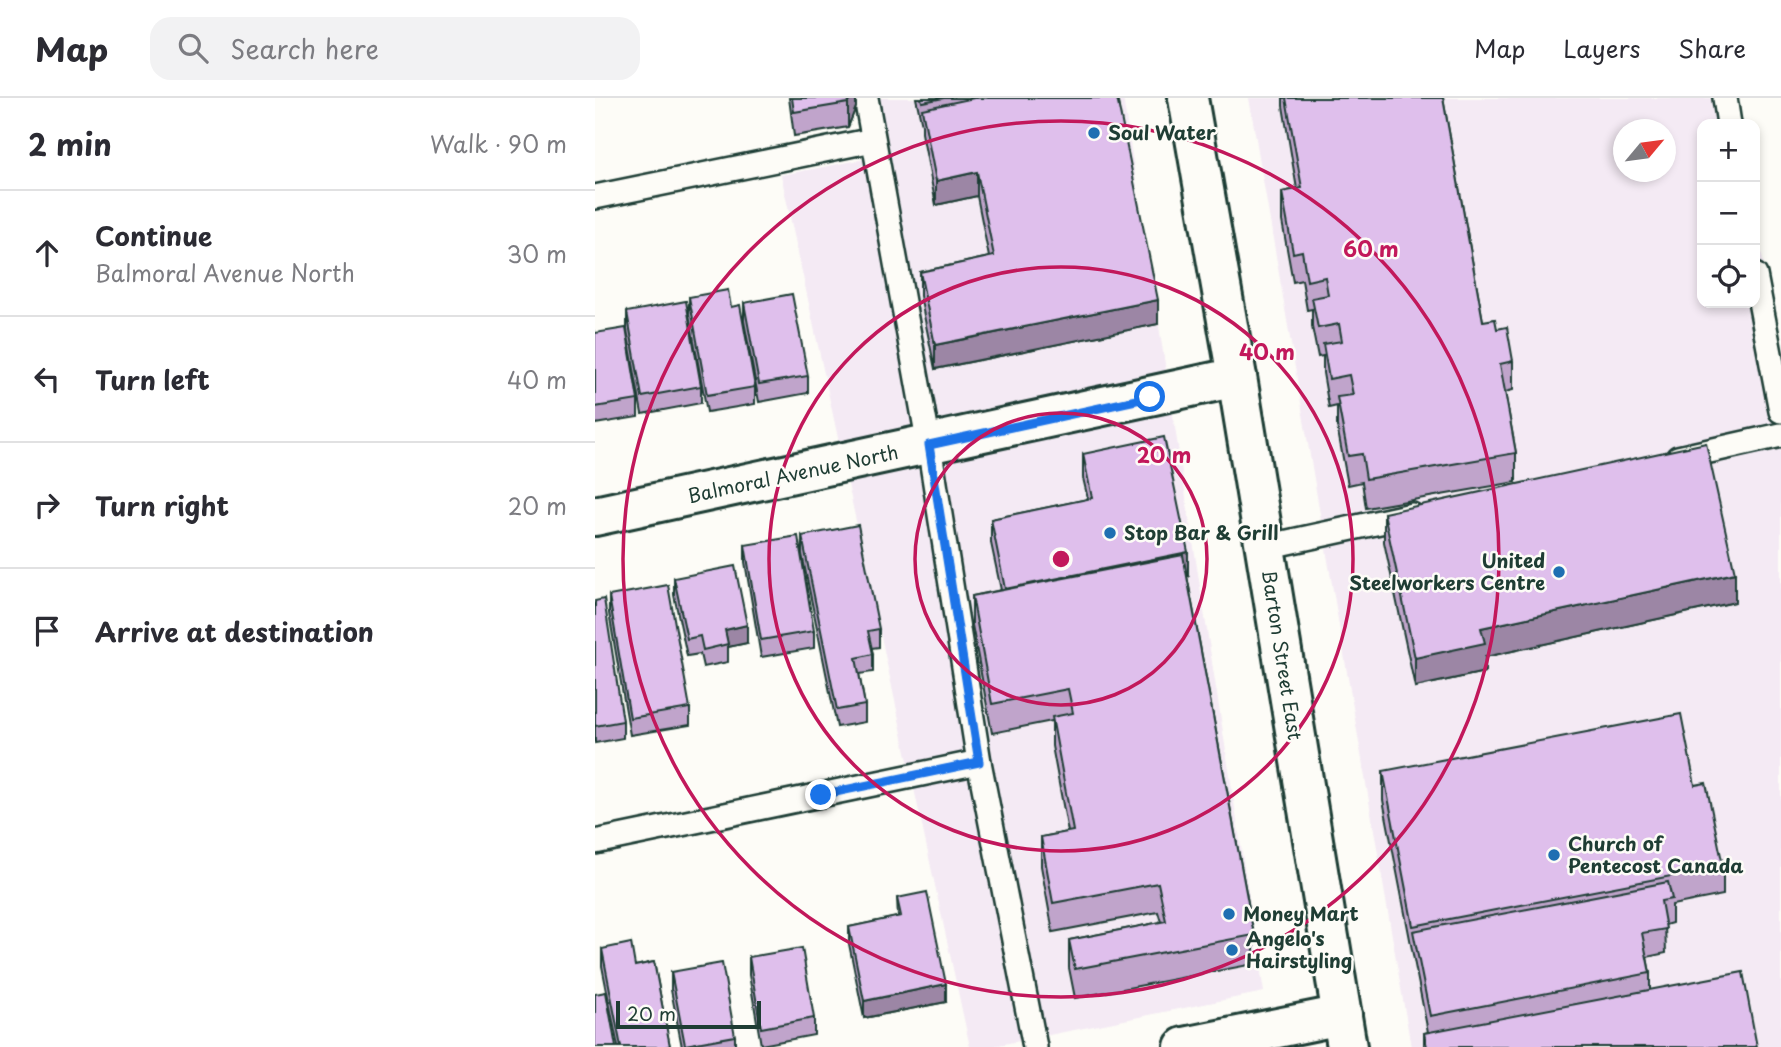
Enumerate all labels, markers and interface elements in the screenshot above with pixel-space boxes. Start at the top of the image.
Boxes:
search box [150,17,640,80]
text: Map [35,23,108,73]
icon: search [174,29,212,67]
text: Search here [230,29,379,68]
text: Map [1474,30,1525,66]
text: Layers [1563,30,1640,66]
text: Share [1678,30,1746,66]
place label: Soul Water [1108,118,1216,146]
north arrow [1613,119,1676,182]
map controls [1697,119,1760,308]
button: + [1697,119,1760,182]
text: 2 min [28,121,112,166]
marker: Soul Water [1086,125,1102,141]
text: Walk · 90 m [430,126,567,161]
button: − [1697,182,1760,245]
text: Continue [95,216,212,255]
text: 60 m [1343,232,1399,264]
icon: ahead [28,234,66,272]
text: 30 m [506,236,567,271]
button: locate [1697,245,1760,308]
text: Balmoral Avenue North [95,255,355,290]
text: 40 m [1239,335,1295,367]
icon: left [28,360,66,398]
text: Turn left [95,360,210,399]
text: 40 m [507,362,567,397]
route start [1134,381,1165,412]
street label: Balmoral Avenue North [685,437,901,509]
text: 20 m [1137,438,1191,470]
icon: right [28,486,66,524]
text: Turn right [95,486,229,525]
text: 20 m [508,488,567,523]
place label: Stop Bar & Grill [1124,518,1278,546]
marker: Stop Bar & Grill [1102,525,1118,541]
place label: United Steelworkers Centre [1349,546,1545,596]
centre of rings [1049,547,1073,571]
marker: United Steelworkers Centre [1551,564,1567,580]
street label: Barton Street East [1256,568,1310,742]
icon: arrive [28,612,66,650]
text: Arrive at destination [95,612,374,651]
route end [805,779,836,810]
place label: Church of Pentecost Canada [1568,829,1744,879]
marker: Church of Pentecost Canada [1546,847,1562,863]
place label: Money Mart [1243,899,1359,927]
marker: Money Mart [1221,906,1237,922]
place label: Angelo's Hairstyling [1246,924,1352,974]
marker: Angelo's Hairstyling [1224,942,1240,958]
scale bar [616,998,761,1030]
text: 20 m [627,999,676,1027]

